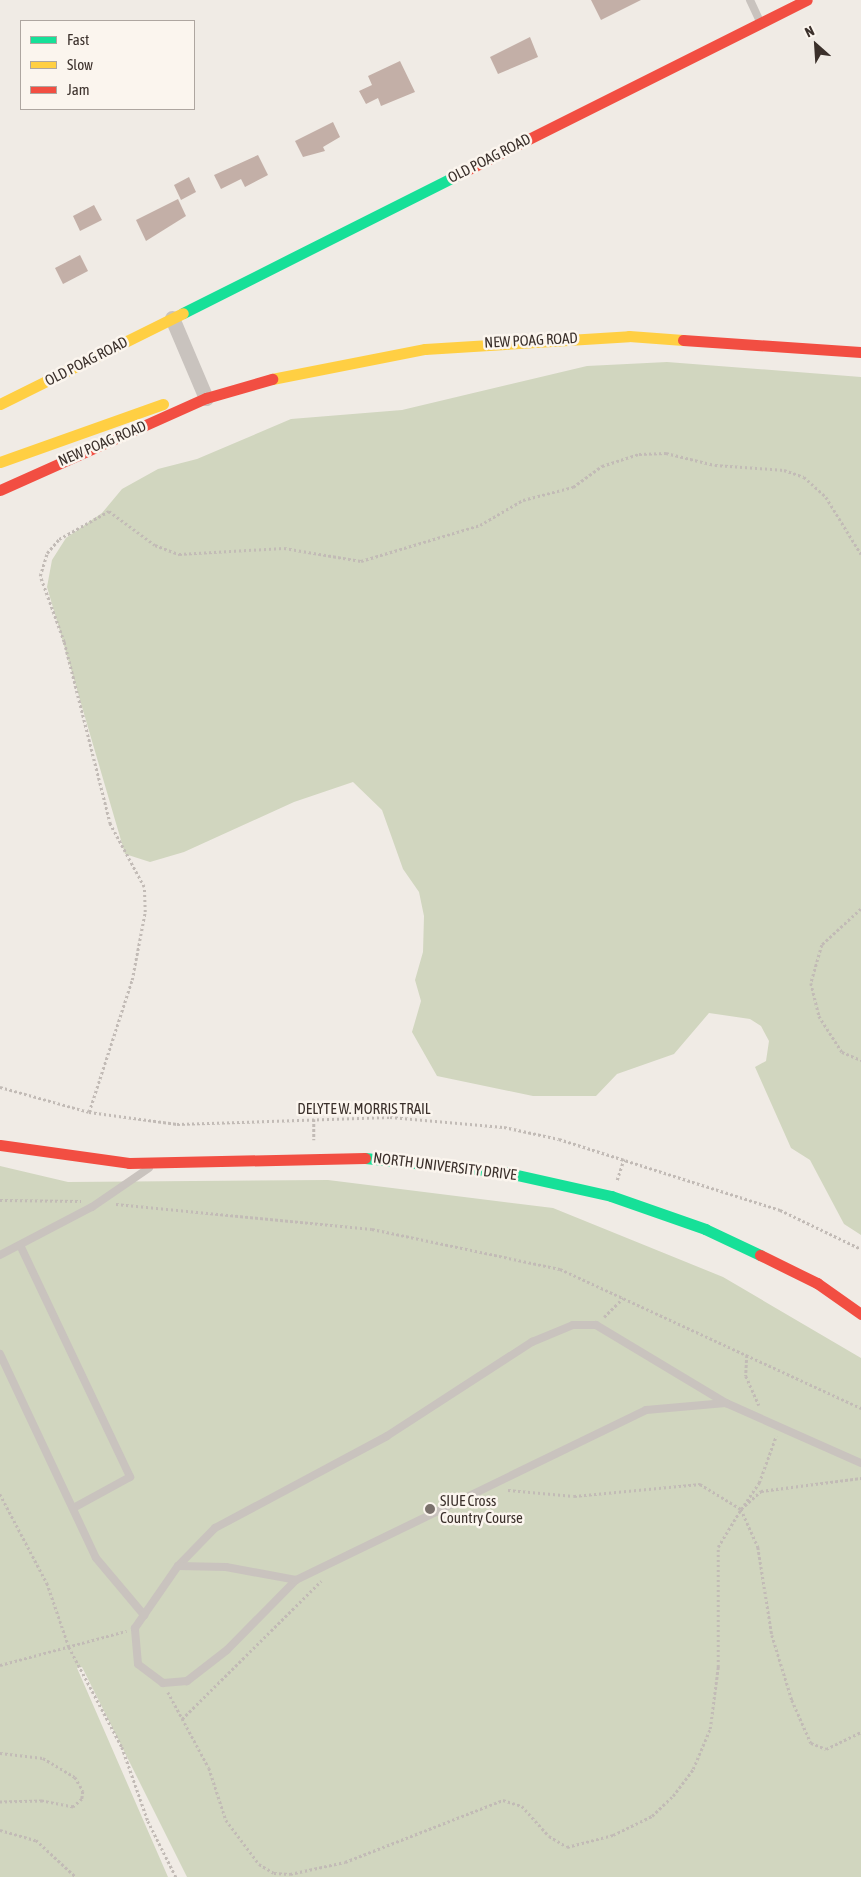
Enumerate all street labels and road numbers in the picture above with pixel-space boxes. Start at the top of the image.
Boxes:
street label: OLD POAG ROAD [445,129,533,187]
street label: NEW POAG ROAD [484,329,578,351]
street label: OLD POAG ROAD [42,332,130,390]
street label: NEW POAG ROAD [55,416,149,470]
street label: DELYTE W. MORRIS TRAIL [297,1100,431,1118]
street label: NORTH UNIVERSITY DRIVE [372,1148,518,1184]

